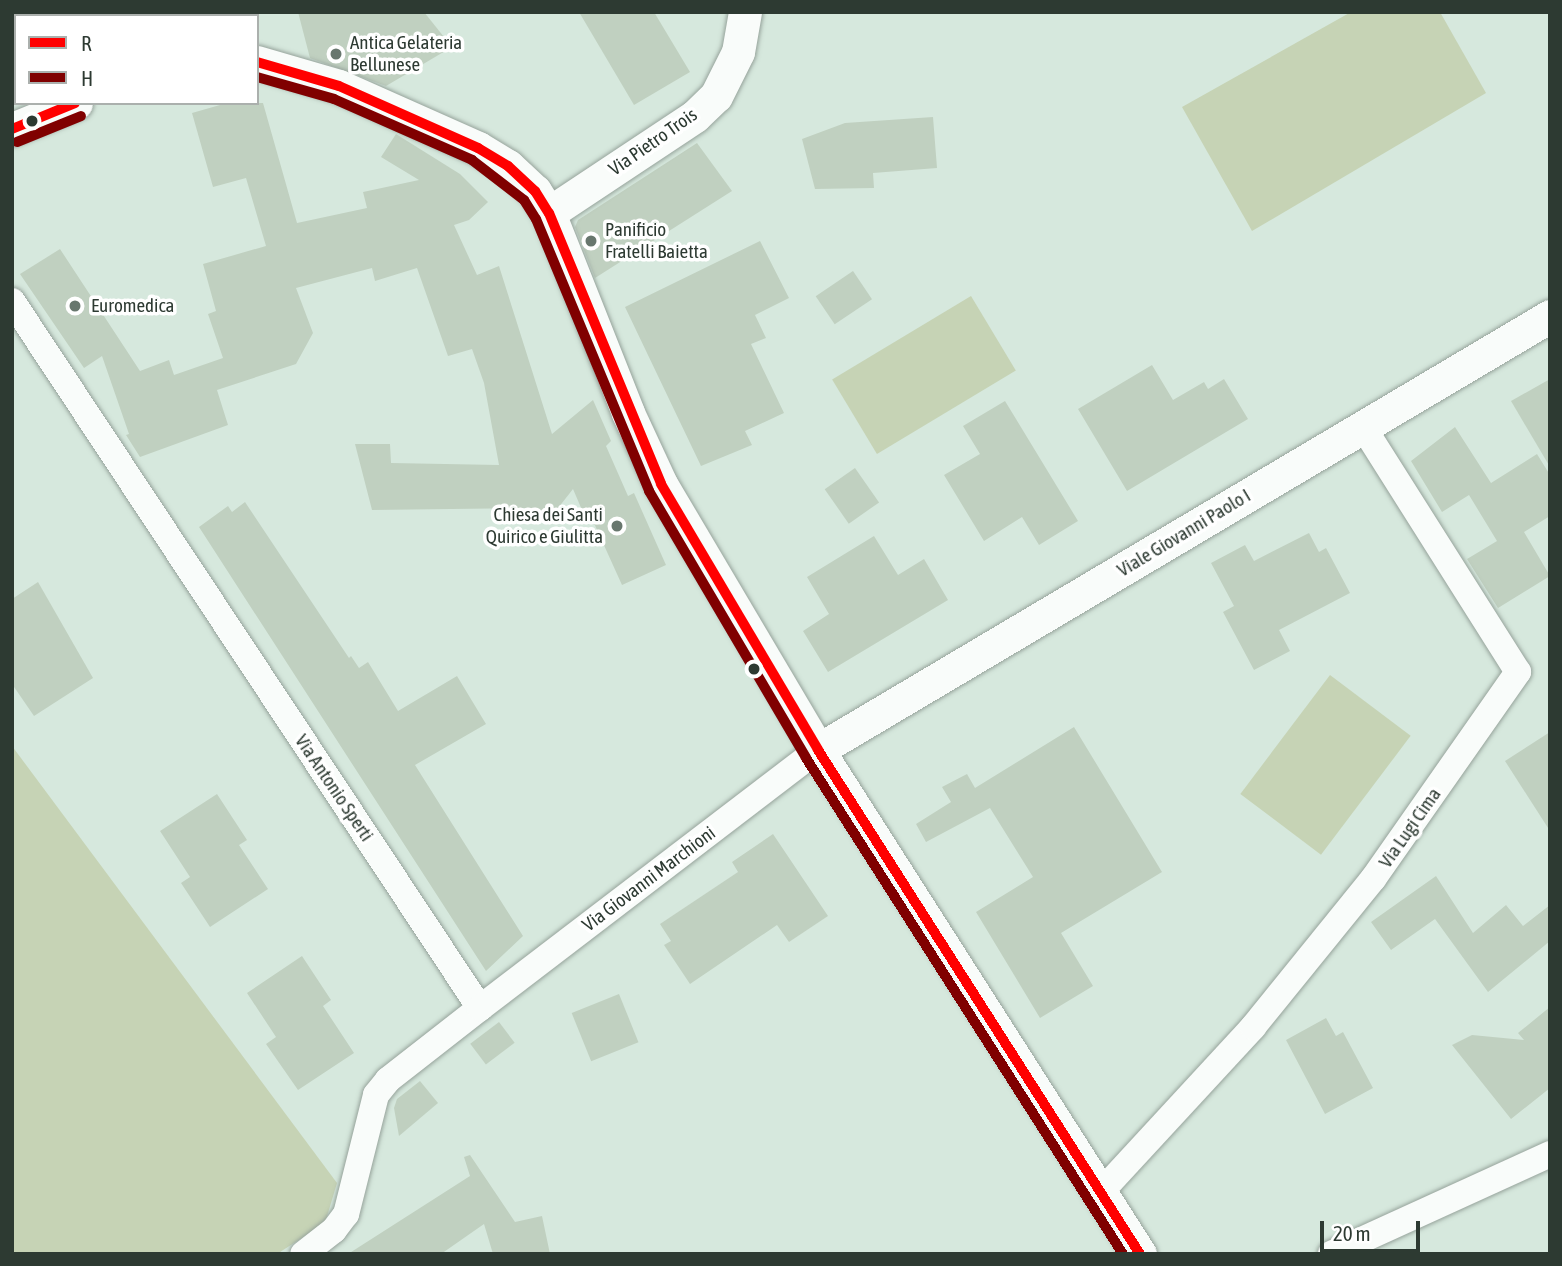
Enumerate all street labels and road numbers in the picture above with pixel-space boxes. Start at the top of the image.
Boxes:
street label: Via Pietro Trois [604,103,702,181]
street label: Viale Giovanni Paolo I [1113,484,1255,582]
street label: Via Antonio Sperti [290,730,378,846]
street label: Via Lugi Cima [1374,784,1446,872]
street label: Via Giovanni Marchioni [578,822,720,936]

